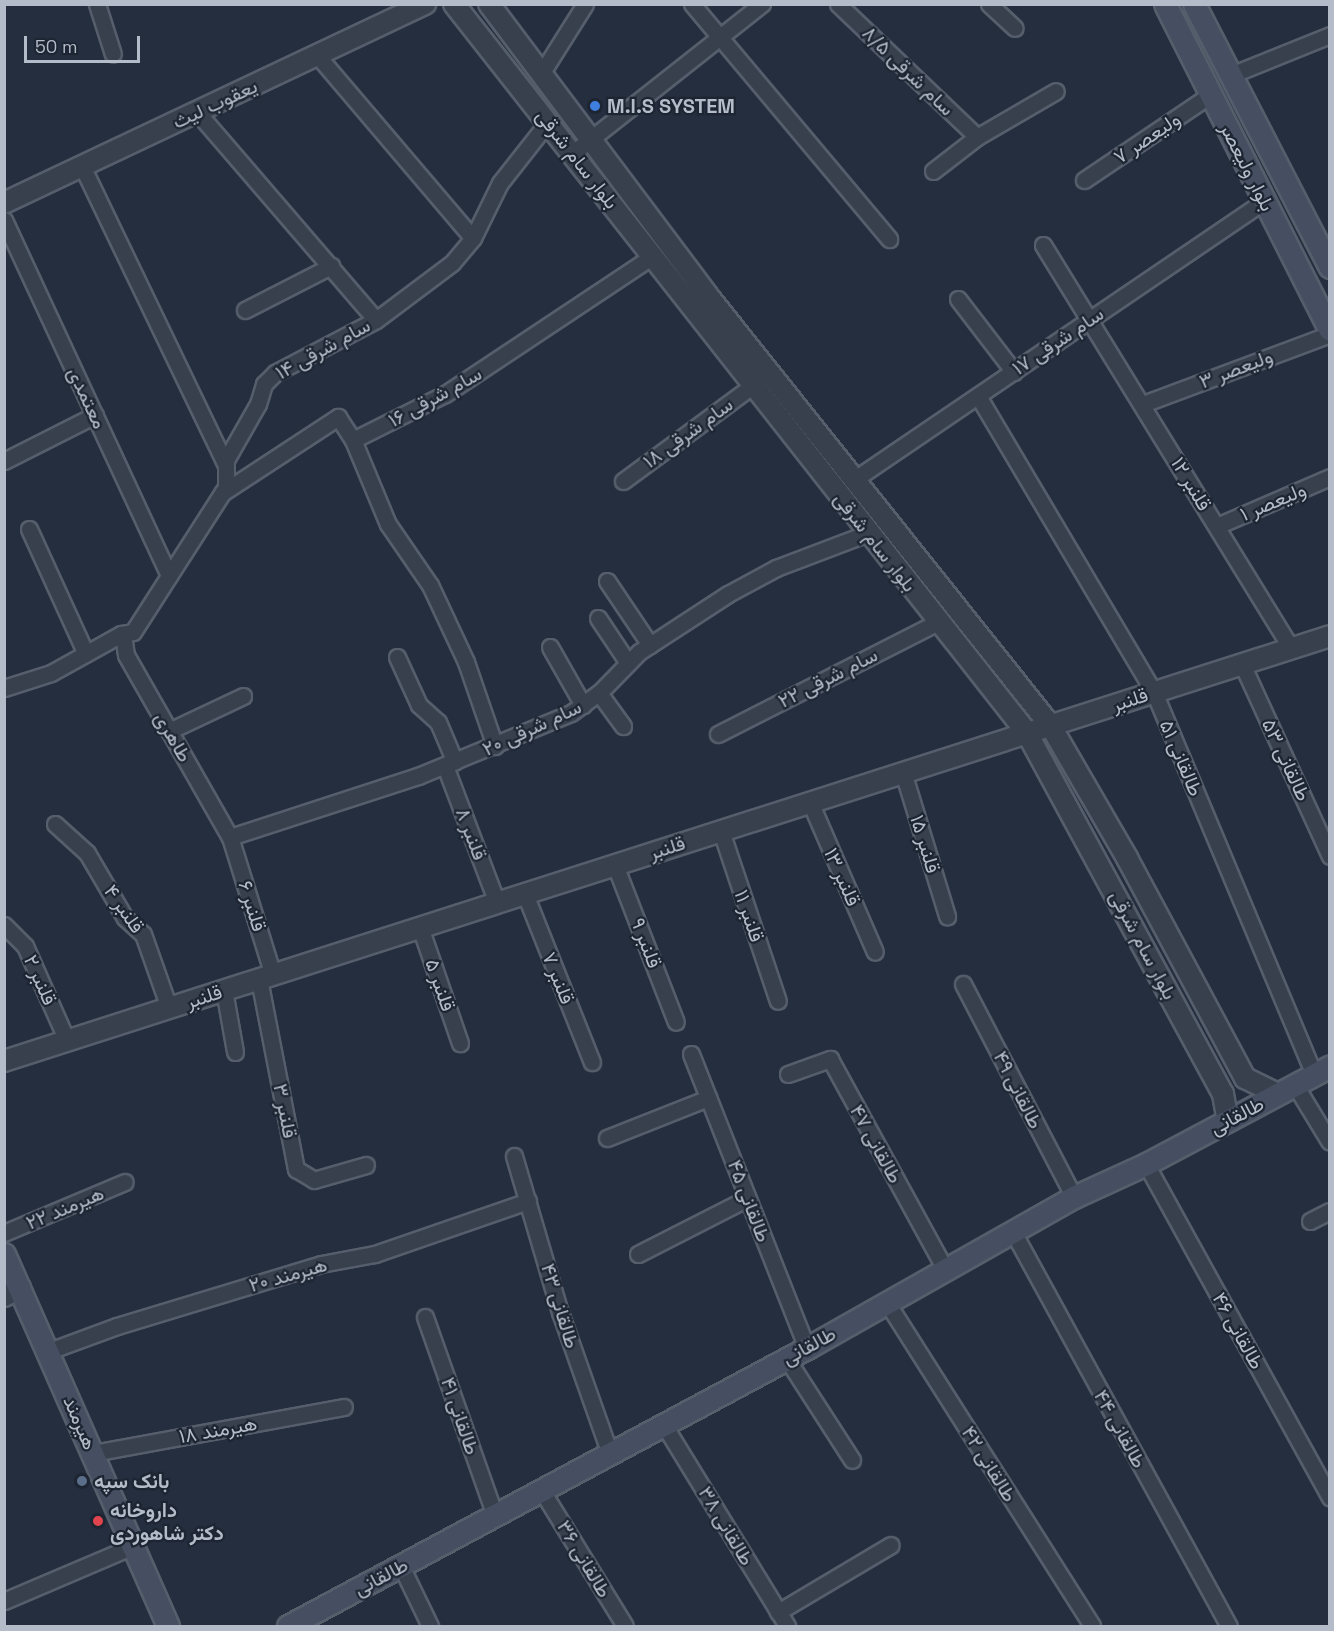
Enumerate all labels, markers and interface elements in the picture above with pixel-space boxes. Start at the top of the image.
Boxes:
street label: سام شرقی ۸/۵ [857,21,959,121]
scale bar [27,24,142,62]
text: 50 m [35,35,77,58]
street label: یعقوب لیث [169,74,261,134]
place label: M.I.S SYSTEM [607,94,735,118]
marker: M.I.S SYSTEM [588,99,602,113]
street label: بلوار سام شرقی [531,104,623,214]
street label: ولیعصر ۷ [1109,107,1185,169]
street label: بلوار ولیعصر [1215,119,1279,215]
street label: سام شرقی ۱۷ [1008,302,1108,380]
street label: سام شرقی ۱۴ [271,313,375,385]
street label: ولیعصر ۳ [1196,344,1276,394]
street label: سام شرقی ۱۶ [384,362,486,432]
street label: معتمدی [62,363,112,433]
street label: سام شرقی ۱۸ [638,392,738,474]
street label: قلنبر ۱۲ [1166,453,1216,515]
street label: ولیعصر ۱ [1236,477,1310,527]
street label: بلوار سام شرقی [829,487,921,597]
street label: سام شرقی ۲۲ [774,643,882,713]
street label: قلنبر [1109,683,1151,717]
street label: سام شرقی ۲۰ [479,695,585,761]
street label: طاهری [149,708,197,766]
street label: طالقانی ۵۳ [1257,715,1315,805]
street label: طالقانی ۵۱ [1154,716,1208,800]
street label: قلنبر ۸ [450,805,492,863]
street label: قلنبر ۱۵ [905,812,945,876]
street label: قلنبر [646,831,688,865]
street label: قلنبر ۱۳ [819,844,865,910]
street label: قلنبر ۶ [233,878,271,934]
street label: قلنبر ۴ [99,880,149,938]
street label: بلوار سام شرقی [1104,886,1182,1004]
street label: قلنبر ۱۱ [729,887,769,945]
street label: قلنبر ۹ [626,915,666,971]
street label: قلنبر ۷ [537,949,579,1007]
street label: قلنبر ۲ [18,951,62,1009]
street label: قلنبر ۵ [420,956,460,1014]
street label: قلنبر [183,980,225,1014]
street label: طالقانی ۴۹ [988,1047,1048,1133]
street label: قلنبر ۳ [268,1082,302,1140]
street label: طالقانی [1206,1092,1268,1140]
street label: طالقانی ۴۷ [845,1100,907,1188]
street label: طالقانی ۴۵ [722,1156,776,1246]
street label: هیرمند ۲۲ [23,1181,107,1235]
street label: هیرمند ۲۰ [246,1252,330,1298]
street label: طالقانی ۴۳ [536,1261,584,1351]
street label: طالقانی ۴۶ [1207,1288,1269,1374]
street label: طالقانی [778,1321,840,1371]
street label: طالقانی ۴۱ [436,1374,484,1458]
street label: طالقانی ۴۴ [1089,1386,1151,1472]
street label: هیرمند [58,1393,102,1453]
street label: هیرمند ۱۸ [177,1411,259,1449]
street label: طالقانی ۴۲ [956,1422,1022,1506]
place label: بانک سپه [94,1469,169,1493]
marker: بانک سپه [75,1474,89,1488]
street label: طالقانی ۳۸ [693,1482,759,1570]
place label: داروخانه دکتر شاهوردی [110,1498,224,1545]
marker: داروخانه دکتر شاهوردی [91,1514,105,1528]
street label: طالقانی ۳۶ [552,1516,616,1602]
street label: طالقانی [350,1553,412,1601]

